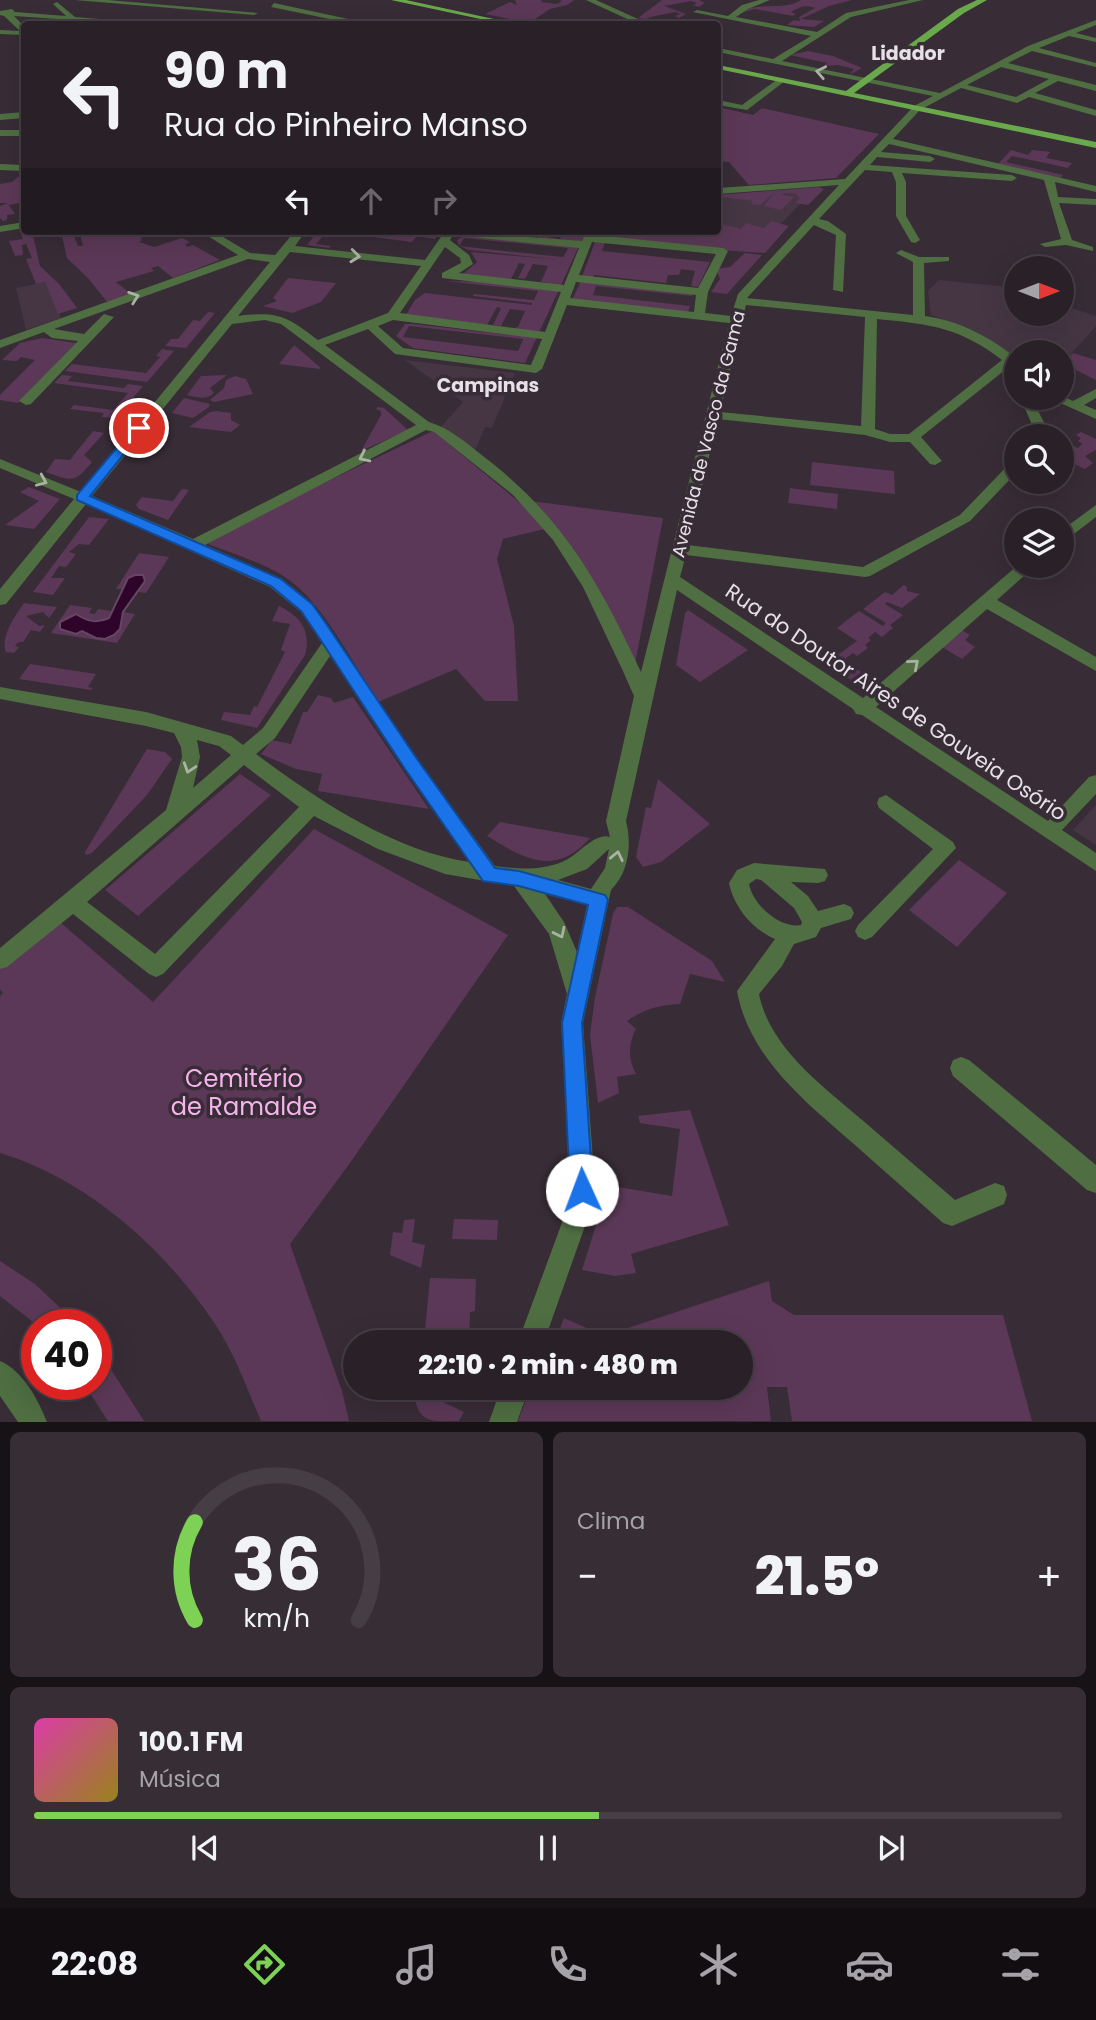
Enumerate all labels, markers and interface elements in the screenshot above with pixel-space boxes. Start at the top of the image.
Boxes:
text: 90 m [164,37,288,105]
district label: Lidador [871,40,945,67]
icon: left [49,49,140,140]
one-way arrow [816,66,828,81]
text: Rua do Pinheiro Manso [164,102,528,147]
icon: left [279,182,317,220]
icon: ahead [352,182,390,220]
icon: right [425,182,463,220]
one-way arrow [349,248,361,263]
north arrow [1004,256,1074,326]
map controls [1004,256,1074,578]
one-way arrow [127,292,139,306]
street label: Avenida de Vasco da Gama [665,308,751,560]
button: sound [1004,340,1074,410]
district label: Campinas [437,372,539,399]
pin [109,398,169,458]
icon: arrive [120,409,158,447]
button: search [1004,424,1074,494]
one-way arrow [359,449,371,463]
one-way arrow [35,472,47,486]
button: layers [1004,508,1074,578]
street label: Rua do Doutor Aires de Gouveia Osório [720,577,1072,827]
one-way arrow [906,660,919,672]
one-way arrow [183,762,198,774]
one-way arrow [609,850,624,862]
one-way arrow [551,926,565,938]
park label: Cemitério de Ramalde [171,1062,317,1123]
position arrow [545,1153,619,1227]
speed limit sign: 40 [21,1309,112,1400]
text: 22:10 · 2 min · 480 m [418,1347,678,1383]
text: Clima [577,1505,645,1537]
text: 36 [231,1515,322,1616]
text: 21.5° [755,1540,879,1613]
text: − [577,1550,598,1603]
text: + [1036,1550,1062,1603]
text: km/h [243,1601,310,1636]
text: 100.1 FM [139,1724,243,1760]
text: Música [139,1763,221,1795]
icon: previous [186,1829,224,1867]
icon: pause [529,1829,567,1867]
icon: next [872,1829,910,1867]
icon: directions [240,1940,289,1989]
icon: music [392,1940,441,1989]
icon: phone [543,1940,592,1989]
icon: climate [694,1940,743,1989]
icon: car [845,1940,894,1989]
icon: filters [996,1940,1045,1989]
text: 22:08 [51,1941,138,1986]

